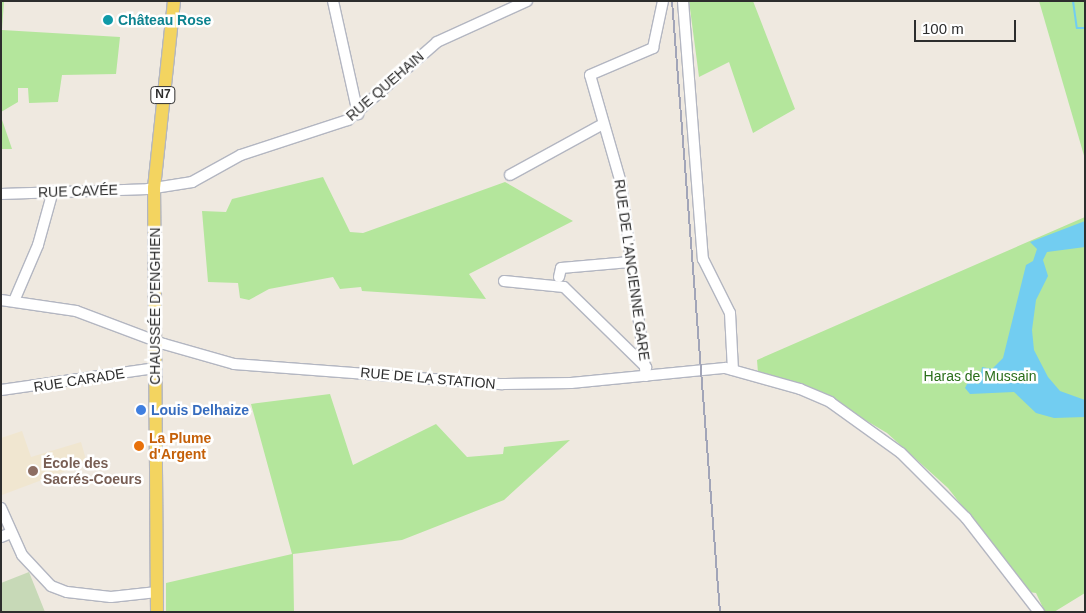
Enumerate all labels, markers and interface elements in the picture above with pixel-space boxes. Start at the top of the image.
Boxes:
scale bar [916,10,1018,42]
place label: Château Rose [118,12,211,28]
marker: Château Rose [102,14,114,26]
text: 100 m [922,20,964,37]
street label: RUE QUEHAIN [343,48,427,124]
road number: N7 [149,86,177,104]
street label: RUE DE L'ANCIENNE GARE [611,178,653,362]
street label: RUE CAVÉE [38,181,118,201]
street label: CHAUSSÉE D'ENGHIEN [147,227,163,385]
street label: RUE DE LA STATION [359,364,497,392]
street label: RUE CARADE [32,365,126,395]
park label: Haras de Mussain [924,368,1036,384]
place label: Louis Delhaize [151,402,249,418]
marker: Louis Delhaize [135,404,147,416]
place label: La Plume d'Argent [149,430,211,462]
marker: La Plume d'Argent [133,440,145,452]
place label: École des Sacrés-Coeurs [43,455,142,488]
marker: École des Sacrés-Coeurs [27,465,39,477]

